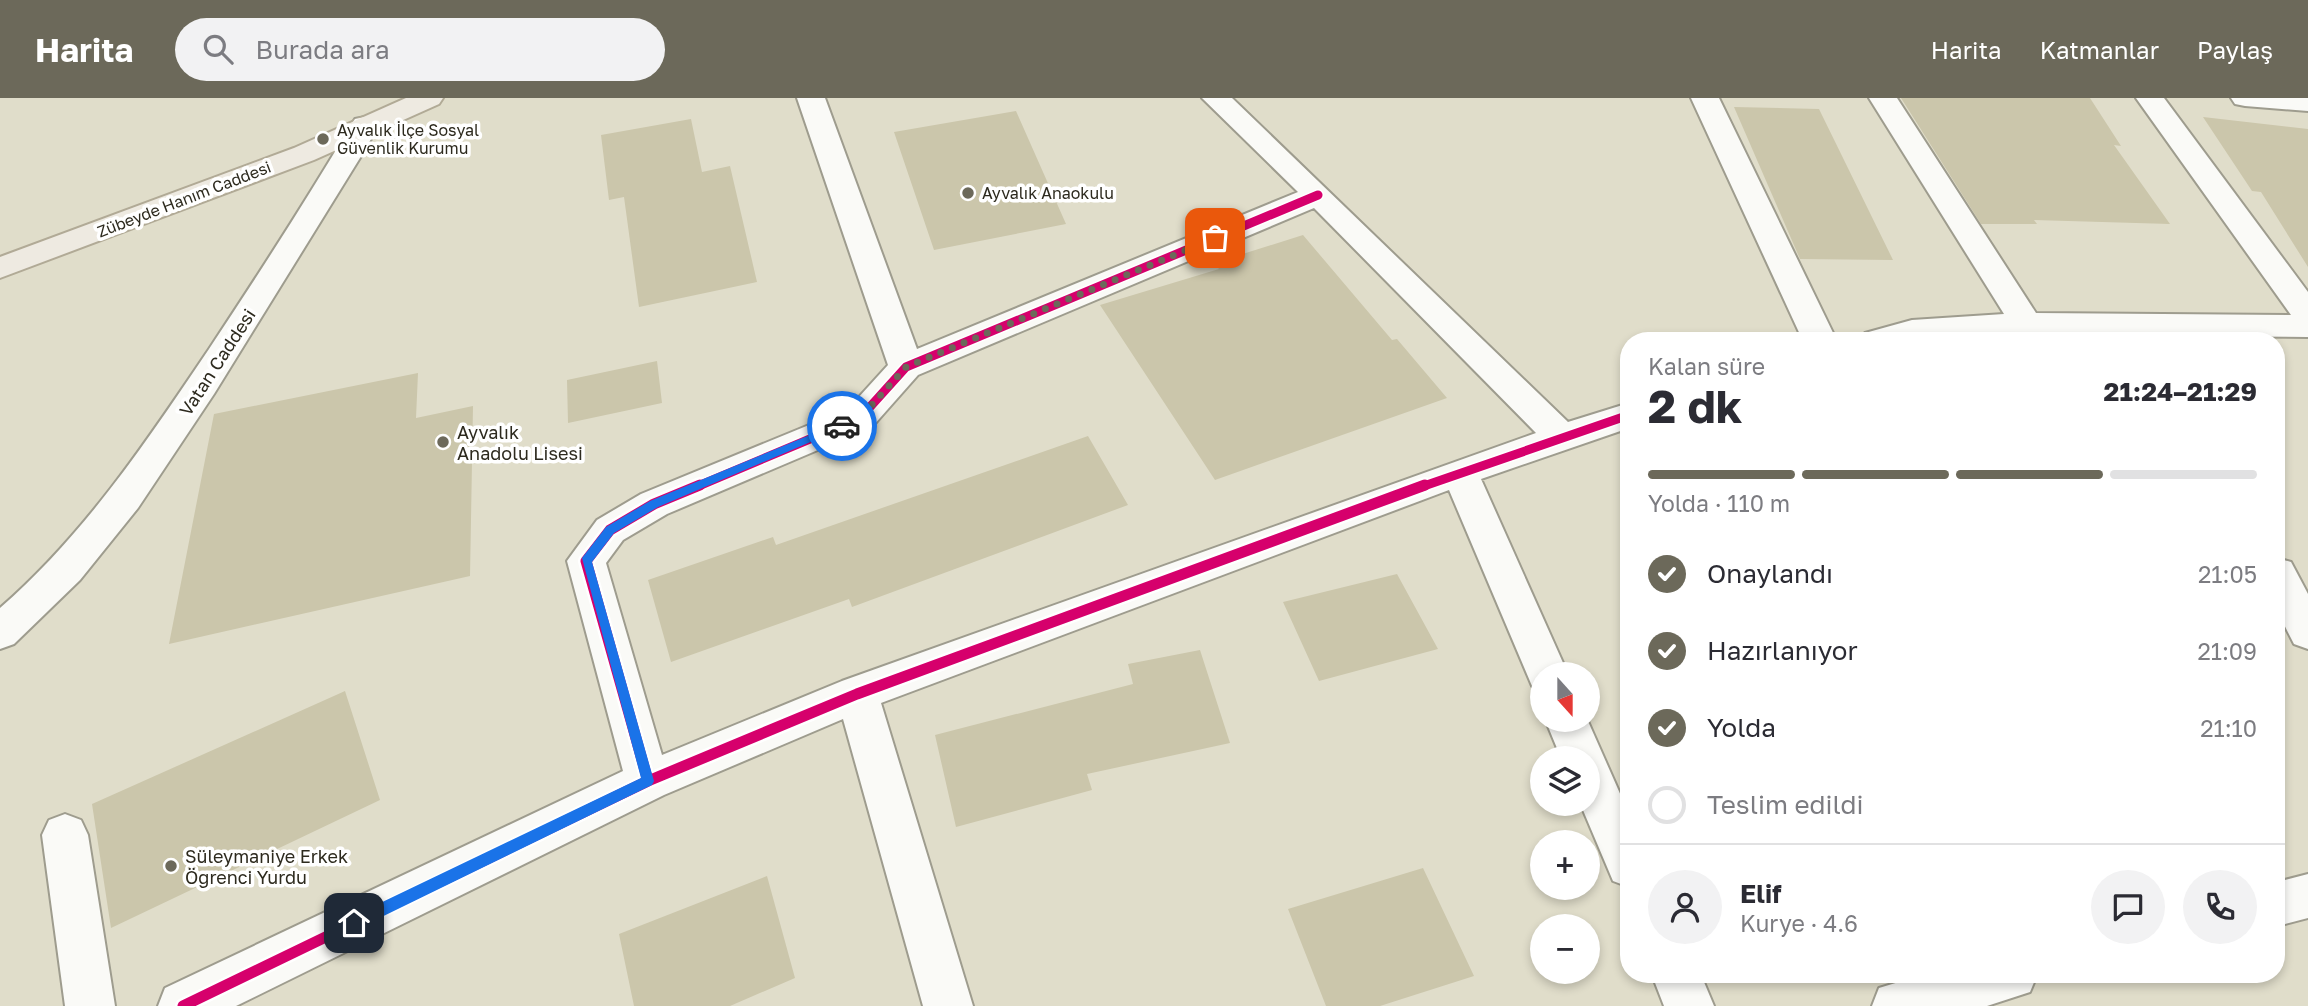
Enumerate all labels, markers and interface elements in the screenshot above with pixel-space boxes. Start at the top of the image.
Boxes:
search box [175,18,665,81]
text: Harita [35,30,133,69]
icon: search [199,30,237,68]
text: Burada ara [255,34,390,65]
text: Harita [1931,35,2002,64]
text: Katmanlar [2040,35,2159,64]
text: Paylaş [2197,35,2273,64]
place label: Ayvalık İlçe Sosyal Güvenlik Kurumu [337,120,479,158]
marker: Ayvalık İlçe Sosyal Güvenlik Kurumu [315,131,331,147]
street label: Zübeyde Hanım Caddesi [94,157,274,241]
place label: Ayvalık Anaokulu [982,183,1114,203]
marker: Ayvalık Anaokulu [960,185,976,201]
pin [1185,208,1245,268]
icon: bag [1196,219,1234,257]
street label: Vatan Caddesi [174,304,260,420]
text: Kalan süre [1648,352,1765,380]
text: 21:24–21:29 [2104,376,2257,407]
text: 2 dk [1648,378,1743,433]
courier [807,391,877,461]
icon: car [823,407,861,445]
place label: Ayvalık Anadolu Lisesi [457,421,583,464]
marker: Ayvalık Anadolu Lisesi [435,434,451,450]
text: Yolda · 110 m [1648,489,1790,517]
icon: check [1648,555,1686,593]
text: Onaylandı [1707,558,1833,589]
text: 21:05 [2198,560,2257,588]
icon: check [1648,632,1686,670]
text: Hazırlanıyor [1707,635,1858,666]
text: 21:09 [2197,637,2257,665]
north arrow [1530,662,1600,732]
map controls [1530,662,1600,984]
icon: check [1648,709,1686,747]
text: Yolda [1707,712,1776,743]
text: 21:10 [2200,714,2257,742]
button: layers [1530,746,1600,816]
text: Teslim edildi [1707,789,1864,820]
button: + [1530,830,1600,900]
place label: Süleymaniye Erkek Öğrenci Yurdu [185,845,348,888]
marker: Süleymaniye Erkek Öğrenci Yurdu [163,858,179,874]
button: person [1648,870,1722,944]
button: chat [2091,870,2165,944]
button: phone [2183,870,2257,944]
text: Elif [1740,878,1782,909]
pin [324,893,384,953]
icon: home [335,904,373,942]
text: Kurye · 4.6 [1740,909,1858,937]
button: − [1530,914,1600,984]

